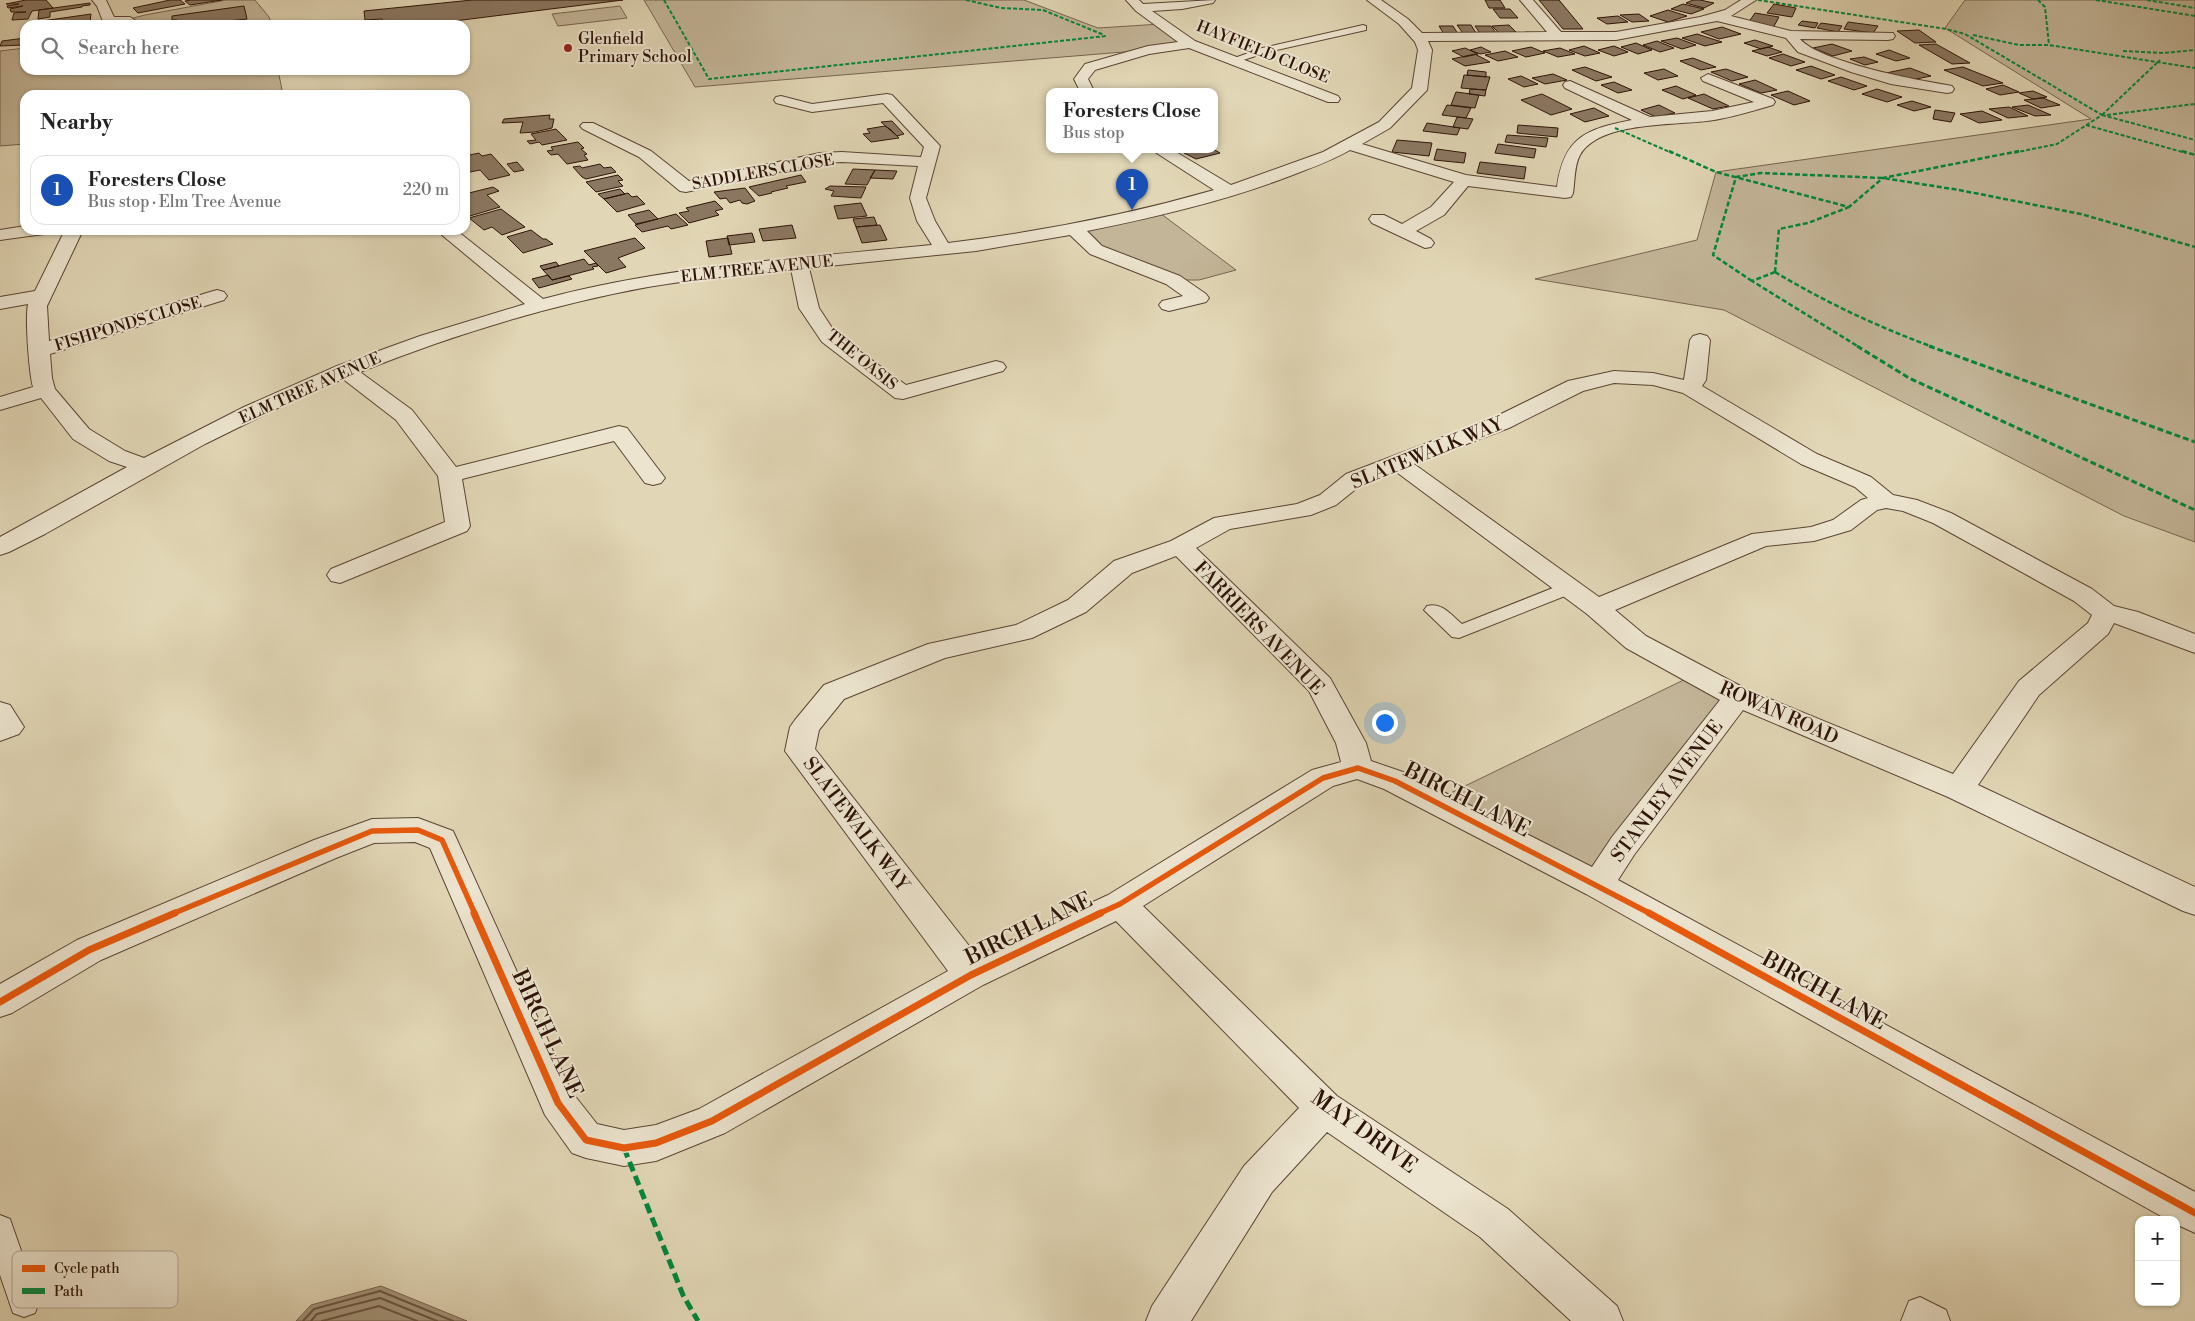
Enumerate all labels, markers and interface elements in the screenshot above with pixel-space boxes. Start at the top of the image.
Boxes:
street label: HAYFIELD CLOSE [1193,16,1333,88]
search box [20,20,470,75]
place label: Glenfield Primary School [578,29,692,67]
icon: search [38,34,66,62]
text: Search here [78,36,179,60]
marker: Glenfield Primary School [562,42,574,54]
popup [1046,88,1218,153]
text: Foresters Close [1063,99,1201,123]
text: Nearby [40,110,113,136]
text: Bus stop [1063,123,1124,143]
street label: SADDLERS CLOSE [690,150,836,194]
text: Foresters Close [88,168,226,192]
pin: 1 [1116,169,1148,210]
text: 1 [53,180,61,200]
text: 220 m [403,180,449,200]
text: Bus stop · Elm Tree Avenue [88,192,281,212]
street label: ELM TREE AVENUE [680,251,834,287]
street label: FISHPONDS CLOSE [52,292,204,356]
street label: THE OASIS [822,325,902,395]
street label: ELM TREE AVENUE [236,348,384,428]
street label: SLATEWALK WAY [1347,411,1508,494]
street label: FARRIERS AVENUE [1189,556,1329,700]
street label: ROWAN ROAD [1716,676,1842,750]
your location [1372,710,1398,736]
street label: STANLEY AVENUE [1606,715,1728,867]
street label: SLATEWALK WAY [798,752,915,897]
street label: BIRCH LANE [1398,756,1535,843]
street label: BIRCH LANE [960,887,1097,972]
street label: BIRCH LANE [1756,945,1891,1036]
street label: BIRCH LANE [505,965,588,1102]
street label: MAY DRIVE [1306,1084,1422,1180]
map controls [2135,1216,2180,1306]
button: + [2135,1216,2180,1261]
legend [12,1251,178,1308]
text: Cycle path [54,1260,120,1278]
button: − [2135,1261,2180,1306]
text: Path [54,1283,84,1301]

